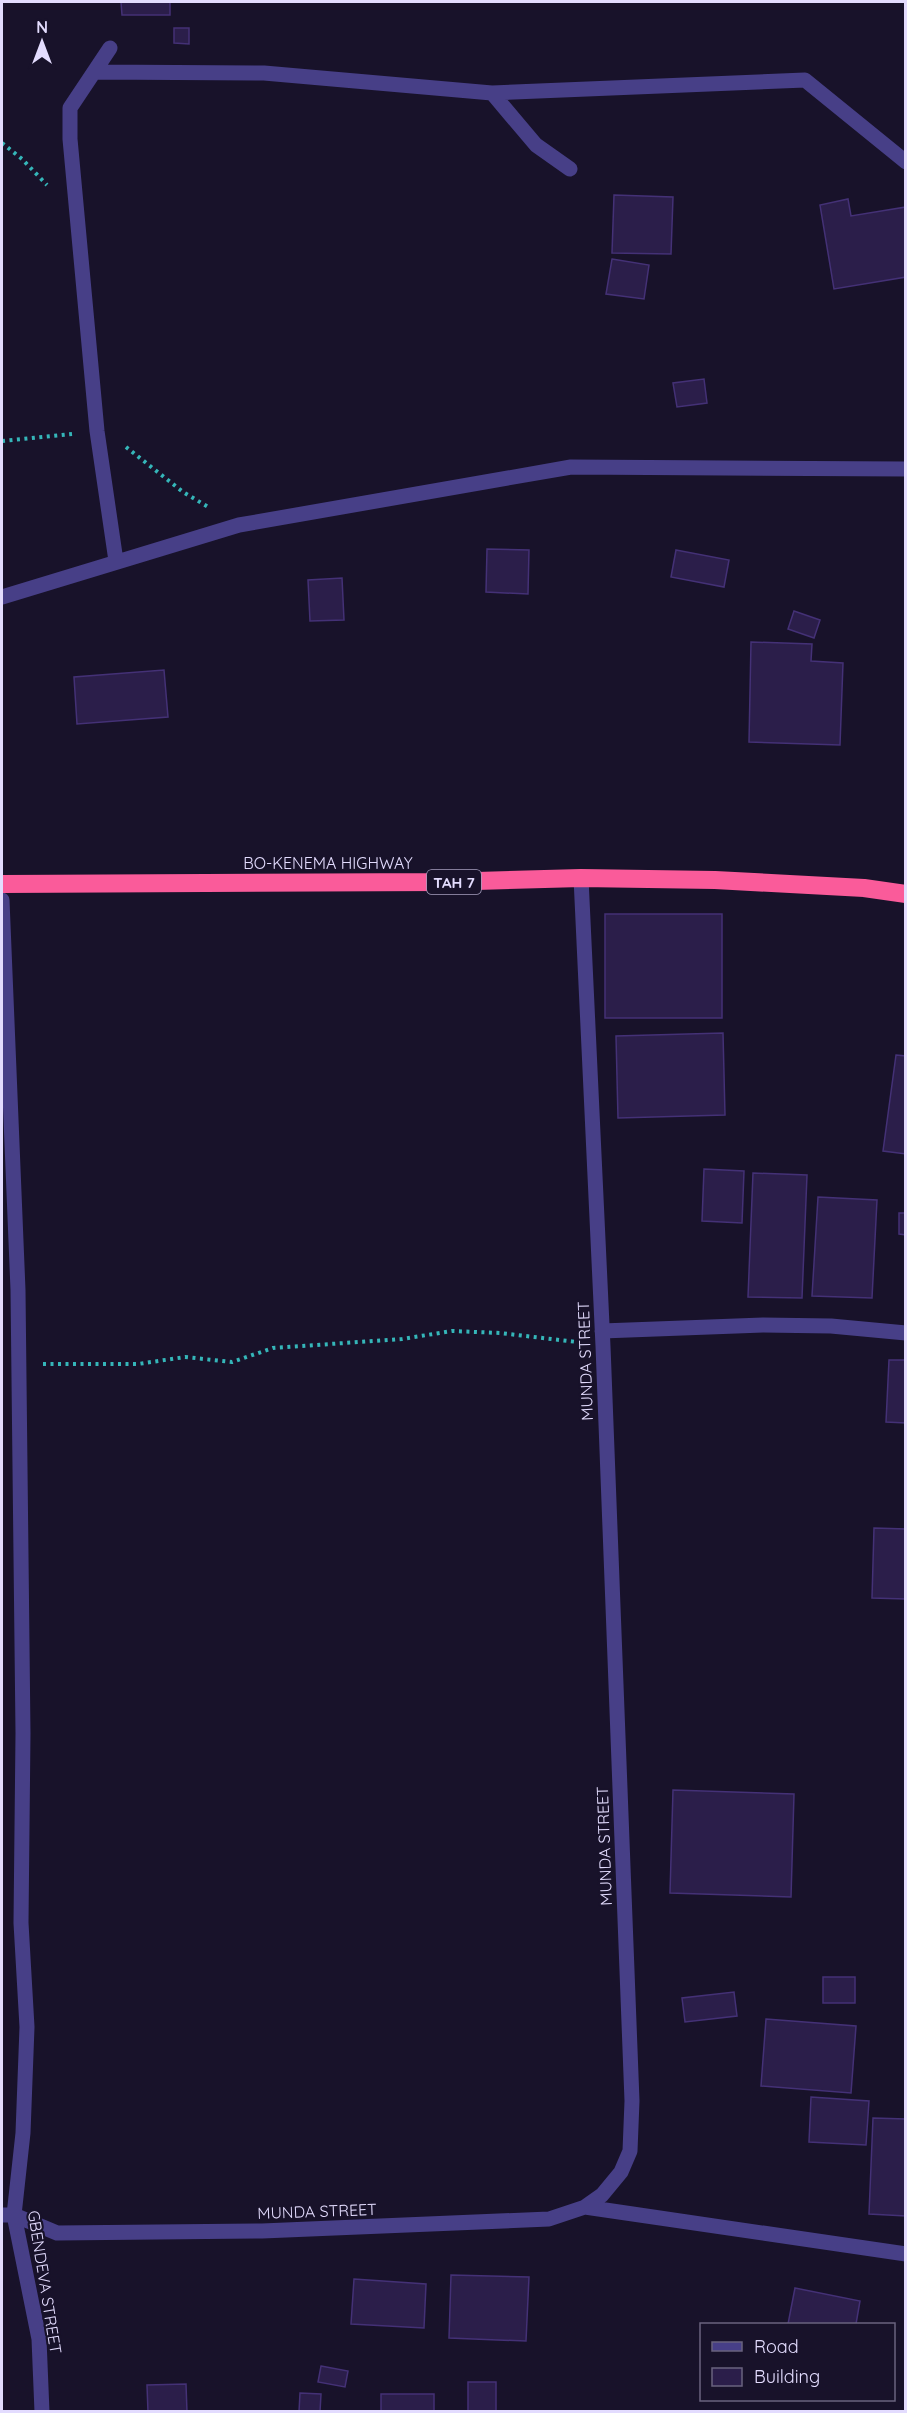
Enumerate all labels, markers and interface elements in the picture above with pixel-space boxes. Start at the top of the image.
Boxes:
north arrow [12,12,72,72]
text: N [36,17,48,37]
street label: BO-KENEMA HIGHWAY [243,853,413,873]
road number: TAH 7 [427,870,481,894]
street label: MUNDA STREET [573,1301,597,1421]
street label: MUNDA STREET [592,1786,616,1906]
street label: MUNDA STREET [257,2199,377,2223]
street label: GBENDEVA STREET [24,2209,66,2355]
legend [700,2323,895,2401]
text: Road [754,2335,799,2358]
text: Building [754,2365,820,2388]

